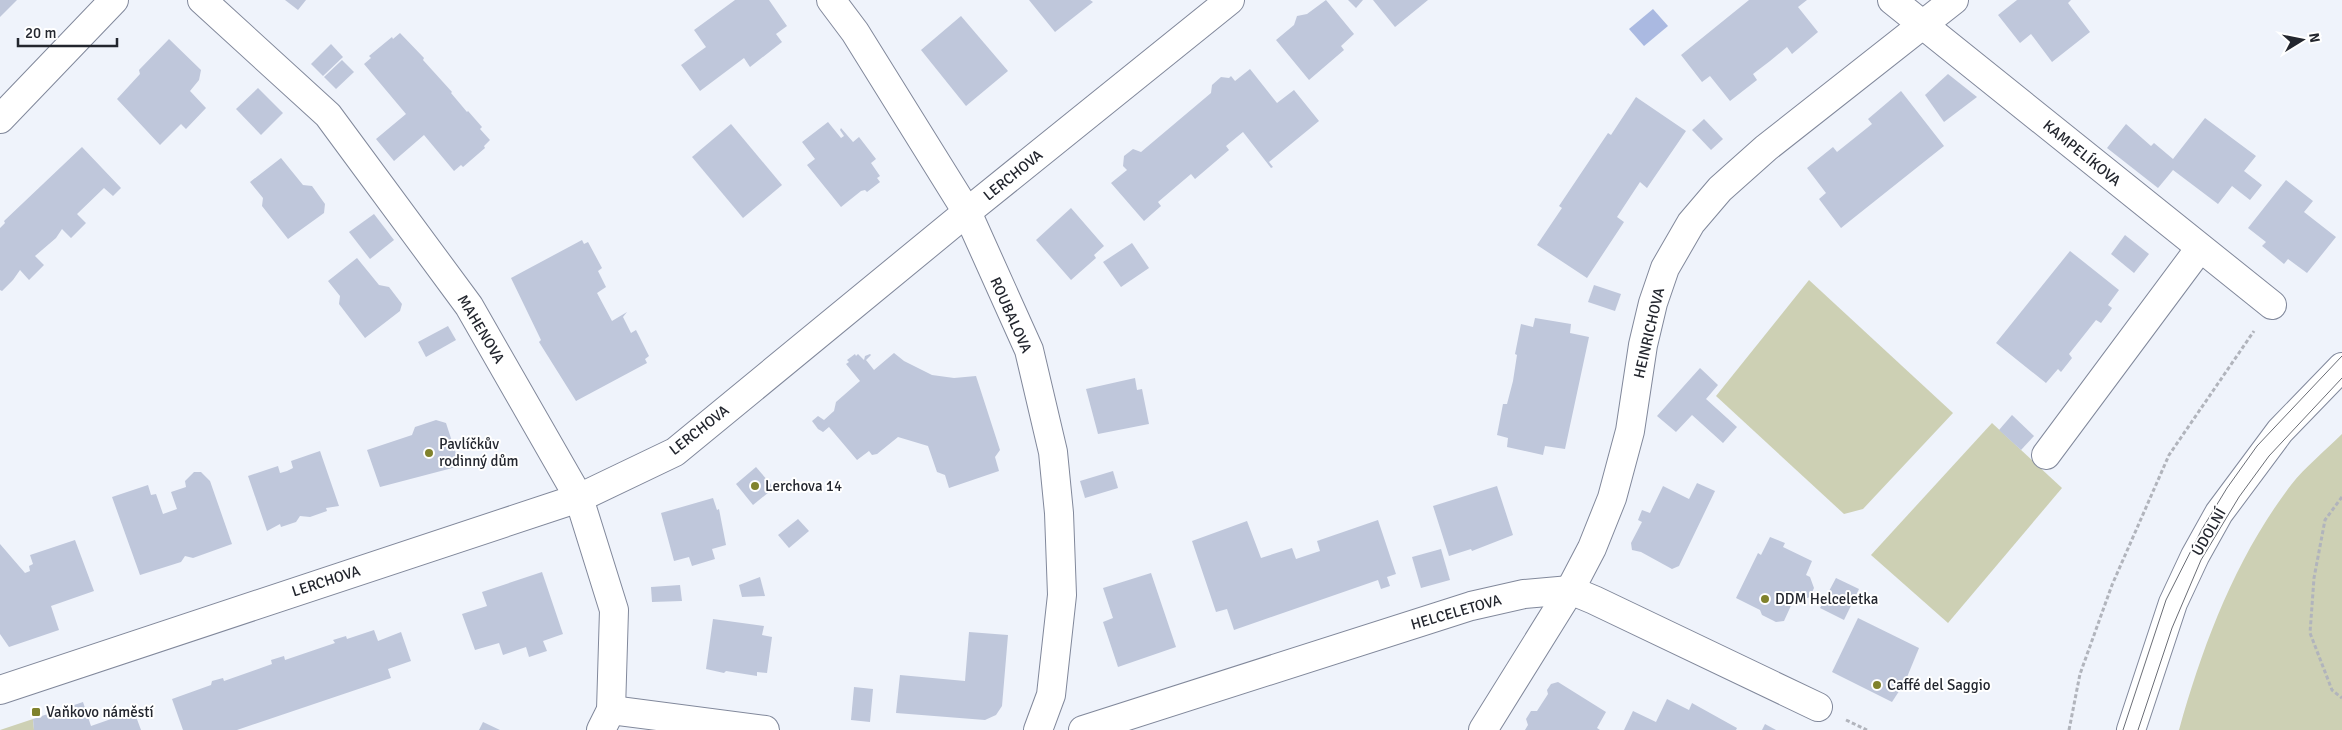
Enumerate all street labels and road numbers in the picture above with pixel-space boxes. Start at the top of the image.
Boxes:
street label: KAMPELÍKOVA [2039,115,2125,190]
street label: LERCHOVA [980,146,1046,204]
street label: ROUBALOVA [986,274,1036,356]
street label: HEINRICHOVA [1630,286,1668,380]
street label: MAHENOVA [454,291,508,367]
street label: LERCHOVA [666,401,732,459]
street label: ÚDOLNÍ [2187,504,2230,559]
street label: LERCHOVA [290,561,362,601]
street label: HELCELETOVA [1409,590,1503,634]

